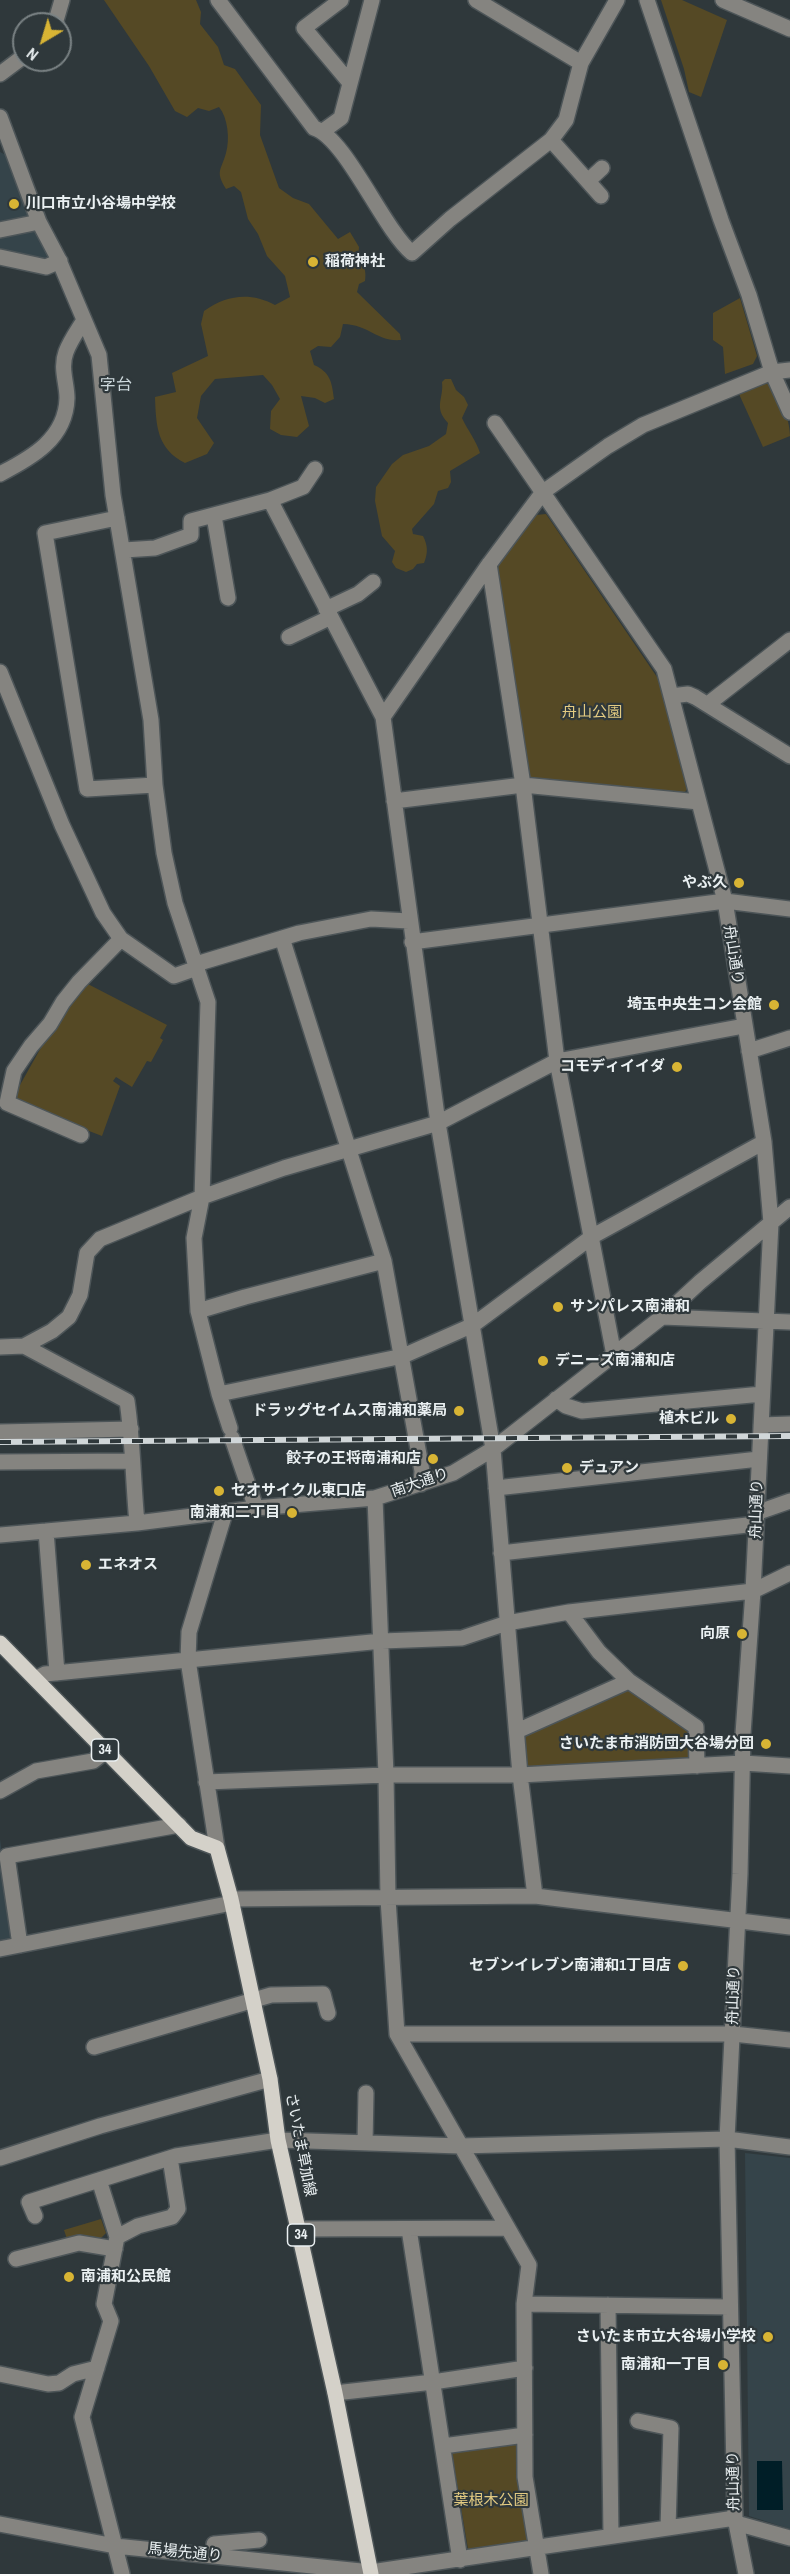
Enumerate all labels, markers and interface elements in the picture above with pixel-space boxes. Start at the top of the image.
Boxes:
north arrow [12,12,72,72]
text: N [22,43,43,66]
place label: 川口市立小谷場中学校 [26,195,176,213]
marker: 川口市立小谷場中学校 [7,197,21,211]
place label: 稲荷神社 [325,253,385,271]
marker: 稲荷神社 [306,255,320,269]
district label: 字台 [100,376,132,396]
park label: 舟山公園 [562,704,622,722]
place label: やぶ久 [682,874,727,892]
marker: やぶ久 [732,876,746,890]
street label: 舟山通り [719,924,747,986]
place label: 埼玉中央生コン会館 [627,996,762,1014]
marker: 埼玉中央生コン会館 [767,998,781,1012]
place label: コモディイイダ [560,1058,665,1076]
marker: コモディイイダ [670,1060,684,1074]
place label: サンパレス南浦和 [570,1298,690,1316]
marker: サンパレス南浦和 [551,1300,565,1314]
place label: デニーズ南浦和店 [555,1352,675,1370]
marker: デニーズ南浦和店 [536,1354,550,1368]
place label: ドラッグセイムス南浦和薬局 [252,1402,447,1420]
marker: ドラッグセイムス南浦和薬局 [452,1404,466,1418]
place label: 植木ビル [659,1410,719,1428]
marker: 植木ビル [724,1412,738,1426]
place label: 餃子の王将南浦和店 [286,1450,421,1468]
marker: 餃子の王将南浦和店 [426,1452,440,1466]
place label: デュアン [579,1459,639,1477]
marker: デュアン [560,1461,574,1475]
street label: 南大通り [389,1465,451,1501]
street label: 舟山通り [747,1479,767,1539]
place label: セオサイクル東口店 [231,1482,366,1500]
marker: セオサイクル東口店 [212,1484,226,1498]
place label: 南浦和二丁目 [190,1504,280,1522]
marker: 南浦和二丁目 [285,1506,299,1520]
place label: エネオス [98,1556,158,1574]
marker: エネオス [79,1558,93,1572]
place label: 向原 [700,1625,730,1643]
marker: 向原 [735,1627,749,1641]
place label: さいたま市消防団大谷場分団 [559,1735,754,1753]
marker: さいたま市消防団大谷場分団 [759,1737,773,1751]
road number: 34 [92,1739,118,1761]
place label: セブンイレブン南浦和1丁目店 [469,1957,671,1975]
marker: セブンイレブン南浦和1丁目店 [676,1959,690,1973]
street label: 舟山通り [724,1965,744,2025]
street label: さいたま草加線 [281,2092,319,2198]
road number: 34 [288,2224,314,2246]
place label: 南浦和公民館 [81,2268,171,2286]
marker: 南浦和公民館 [62,2270,76,2284]
place label: さいたま市立大谷場小学校 [576,2328,756,2346]
marker: さいたま市立大谷場小学校 [761,2330,775,2344]
place label: 南浦和一丁目 [621,2356,711,2374]
marker: 南浦和一丁目 [716,2358,730,2372]
street label: 舟山通り [724,2451,744,2511]
park label: 葉根木公園 [454,2492,528,2510]
street label: 馬場先通り [147,2540,223,2566]

